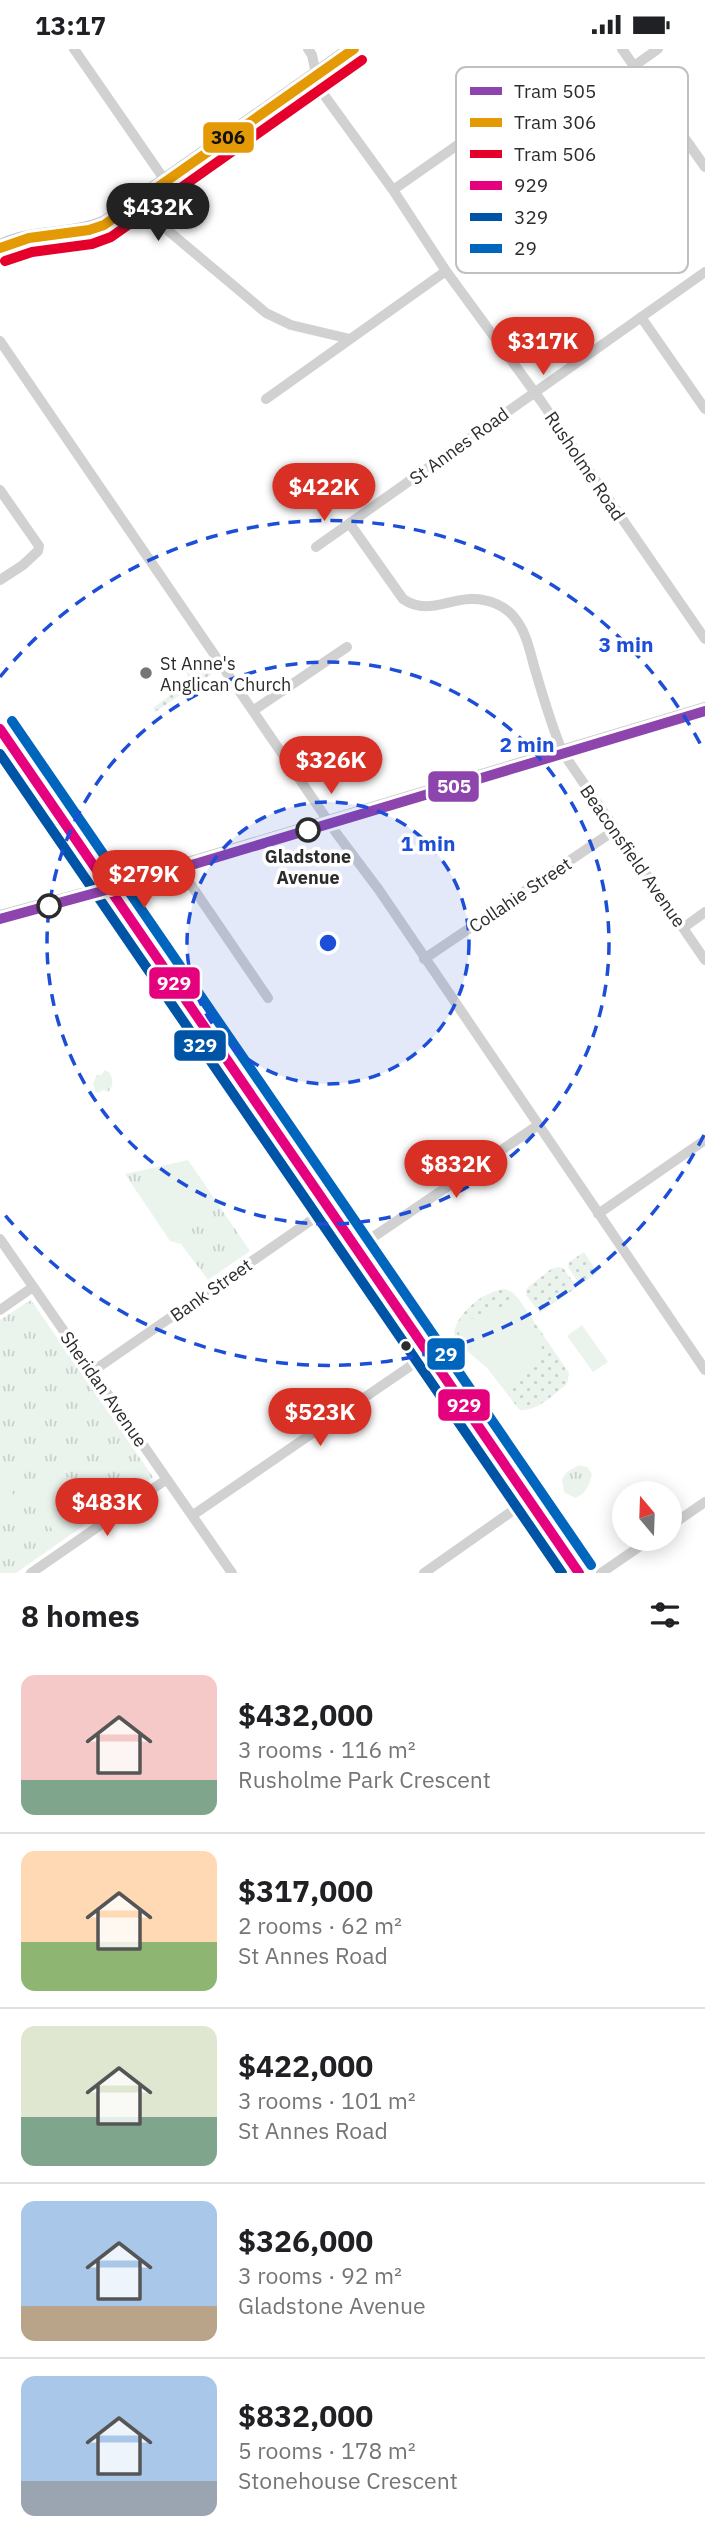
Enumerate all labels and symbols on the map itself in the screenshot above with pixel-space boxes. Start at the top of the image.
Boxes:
legend [456,67,688,273]
text: Tram 505 [514,79,596,103]
text: Tram 306 [514,110,596,134]
line badge: 306 [202,121,255,154]
text: 306 [211,125,245,149]
text: Tram 506 [514,142,596,166]
text: 929 [514,173,548,197]
pin: $432K [109,183,207,243]
text: 329 [514,205,548,229]
text: 29 [514,236,537,260]
pin: $317K [494,317,592,377]
street label: St Annes Road [405,402,513,490]
street label: Rusholme Road [540,407,630,525]
pin: $422K [275,463,373,523]
text: 3 min [599,630,653,658]
place label: St Anne's Anglican Church [160,652,291,696]
marker: St Anne's Anglican Church [138,665,154,681]
text: 2 min [500,730,554,758]
pin: $326K [282,737,380,796]
line badge: 505 [427,770,480,803]
text: 505 [437,774,471,798]
street label: Beaconsfield Avenue [575,780,691,932]
marker: Gladstone Avenue [296,818,320,842]
text: 1 min [401,829,455,857]
place label: Gladstone Avenue [265,845,351,889]
pin: $279K [95,851,193,910]
street label: Collahie Street [464,852,576,938]
unlabelled marker [37,894,61,918]
centre of rings [316,931,340,955]
line badge: 929 [148,966,201,1000]
text: 929 [157,971,191,995]
line badge: 329 [173,1029,227,1062]
text: 329 [183,1033,217,1057]
pin: $832K [407,1141,505,1200]
street label: Bank Street [166,1253,256,1327]
street label: Sheridan Avenue [55,1327,153,1452]
line badge: 29 [426,1337,466,1371]
unlabelled marker [399,1339,413,1353]
text: 29 [435,1342,457,1366]
line badge: 929 [437,1388,491,1422]
pin: $523K [271,1389,369,1448]
text: 929 [447,1393,481,1417]
pin: $483K [58,1479,156,1538]
north arrow [612,1481,682,1551]

